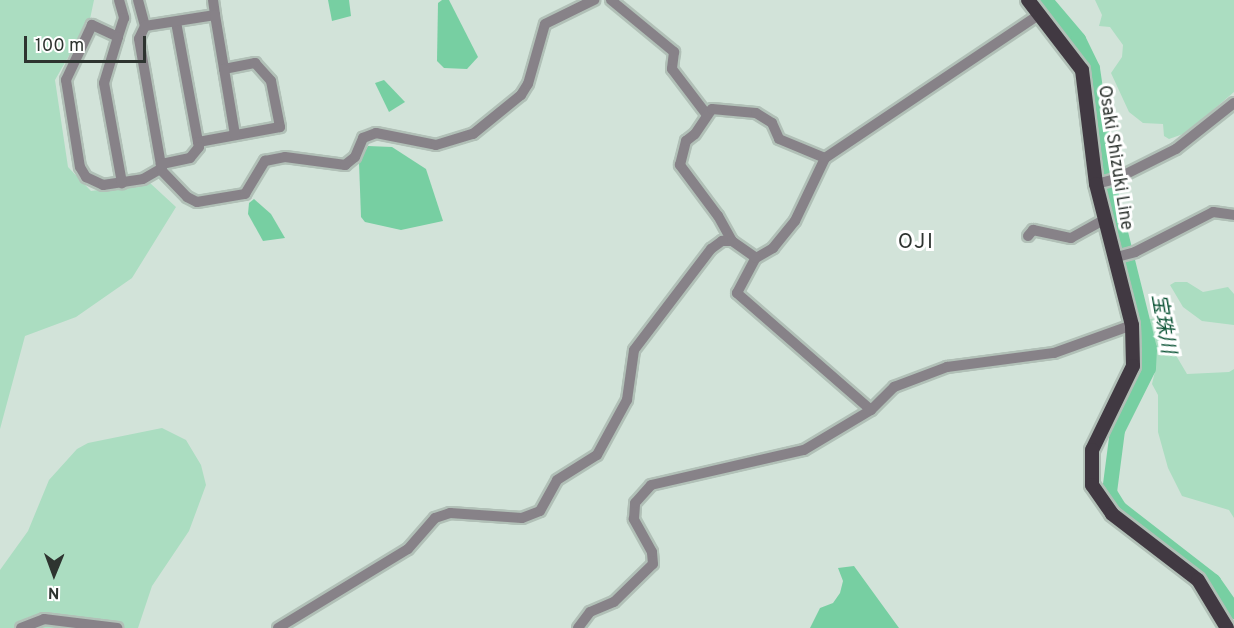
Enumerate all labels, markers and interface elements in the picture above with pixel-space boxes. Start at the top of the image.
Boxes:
scale bar [27,24,148,62]
text: 100 m [35,35,84,58]
street label: Osaki Shizuki Line [1092,84,1136,232]
district label: OJI [898,230,934,256]
water label: 宝珠川 [1145,292,1179,356]
north arrow [24,544,84,604]
text: N [48,582,60,602]

